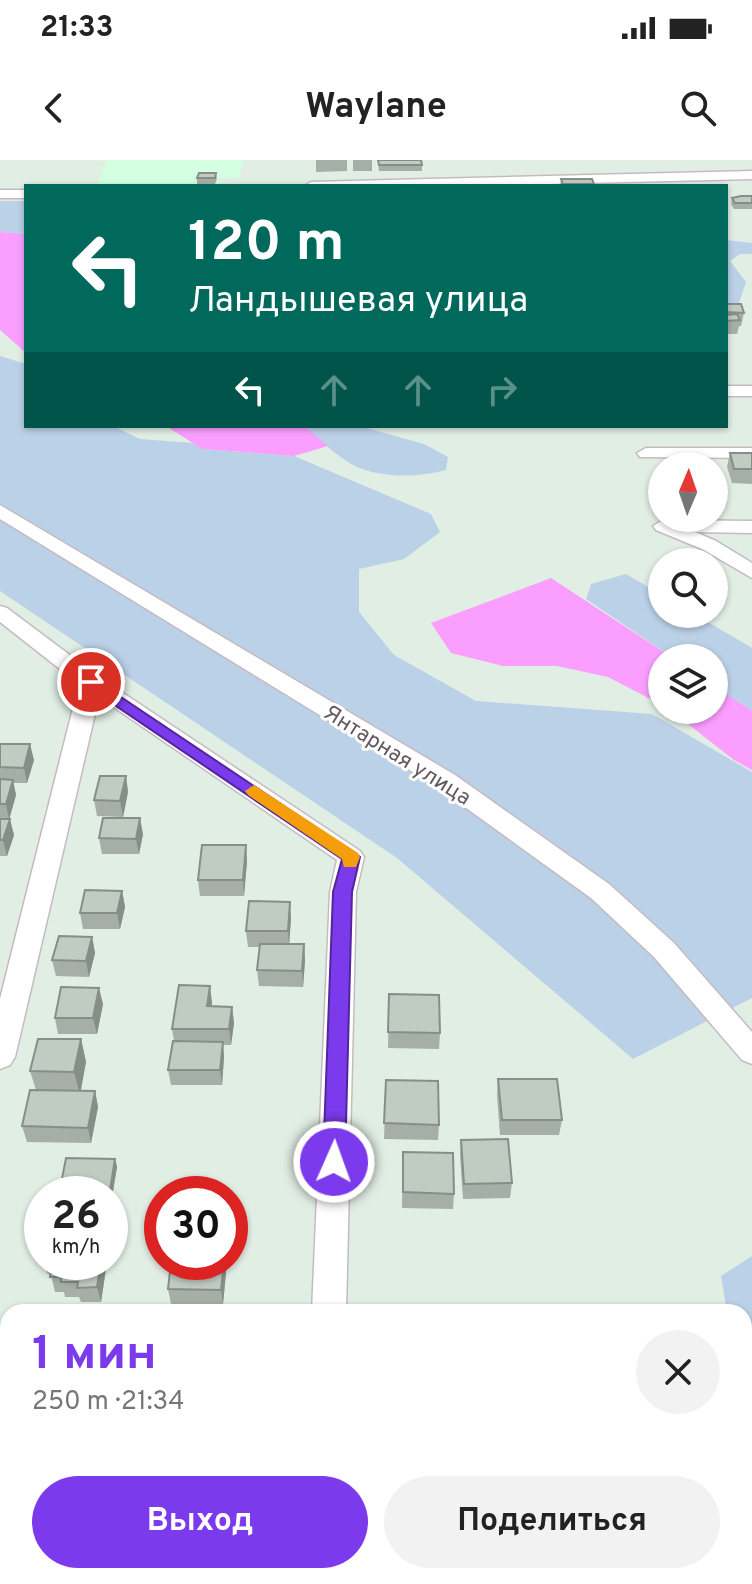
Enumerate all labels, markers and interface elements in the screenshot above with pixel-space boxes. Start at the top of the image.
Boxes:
text: 21:33 [40,10,114,47]
text: Waylane [305,85,447,131]
icon: back [32,86,76,130]
icon: search [676,86,720,130]
text: 120 m [188,210,345,280]
icon: left [56,216,160,320]
text: Ландышевая улица [188,279,528,325]
icon: left [228,368,272,412]
icon: ahead [312,368,356,412]
icon: ahead [396,368,440,412]
icon: right [480,368,524,412]
north arrow [648,452,728,532]
map controls [648,452,728,724]
button: search [648,548,728,628]
button: layers [648,644,728,724]
pin [57,648,125,716]
icon: arrive [69,660,113,704]
street label: Янтарная улица [318,700,475,812]
position arrow [292,1120,376,1204]
speed limit sign: 30 [144,1176,248,1280]
text: 26 [51,1193,101,1243]
text: km/h [52,1235,100,1261]
text: 1 мин [32,1326,157,1386]
button: close [636,1330,720,1414]
text: 250 m · 21:34 [32,1386,184,1419]
button: Выход [32,1476,368,1568]
button: Поделиться [384,1476,720,1568]

